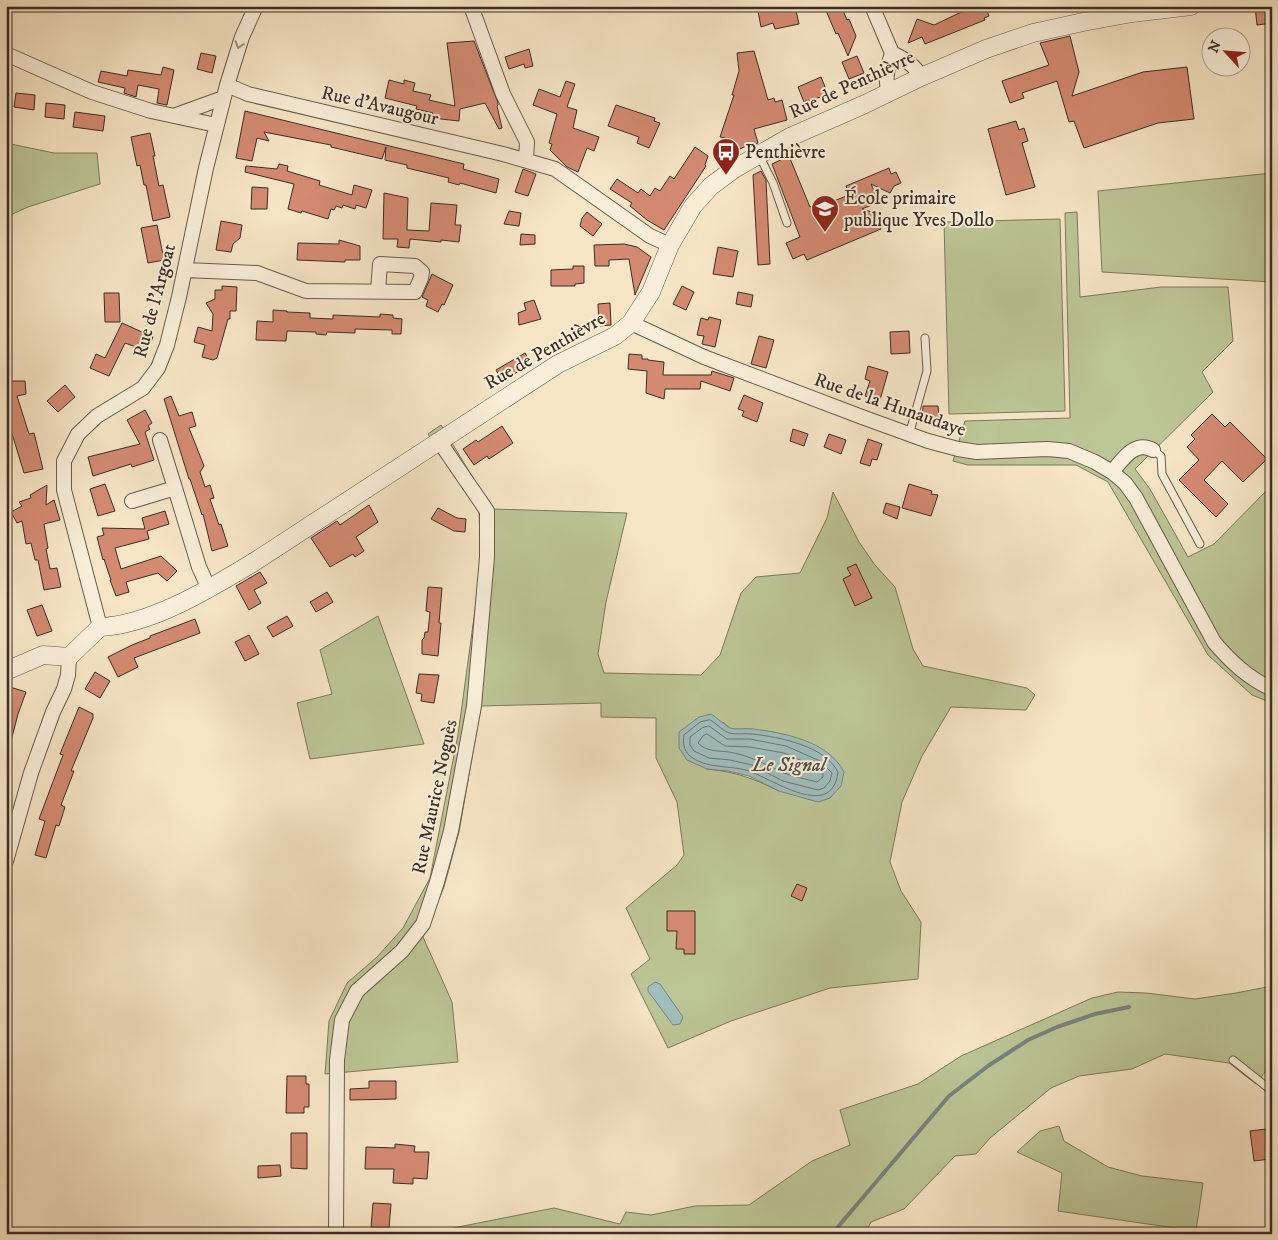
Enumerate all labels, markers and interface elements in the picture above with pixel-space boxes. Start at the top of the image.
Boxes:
north arrow [1200,28,1250,78]
text: N [1205,37,1226,56]
one-way arrow [235,40,245,49]
street label: Rue de Penthièvre [786,46,918,124]
street label: Rue d'Avaugour [319,81,441,131]
bus stop icon: Penthièvre [711,137,741,176]
place label: Penthièvre [745,141,826,164]
place label: École primaire publique Yves Dollo [843,186,994,233]
school or university icon: École primaire publique Yves Dollo [810,194,840,233]
street label: Rue de l'Argoat [129,242,181,360]
street label: Rue de Penthièvre [480,307,610,395]
street label: Rue de la Hunaudaye [811,368,969,442]
street label: Rue Maurice Noguès [407,718,463,876]
water label: Le Signal [751,753,828,778]

